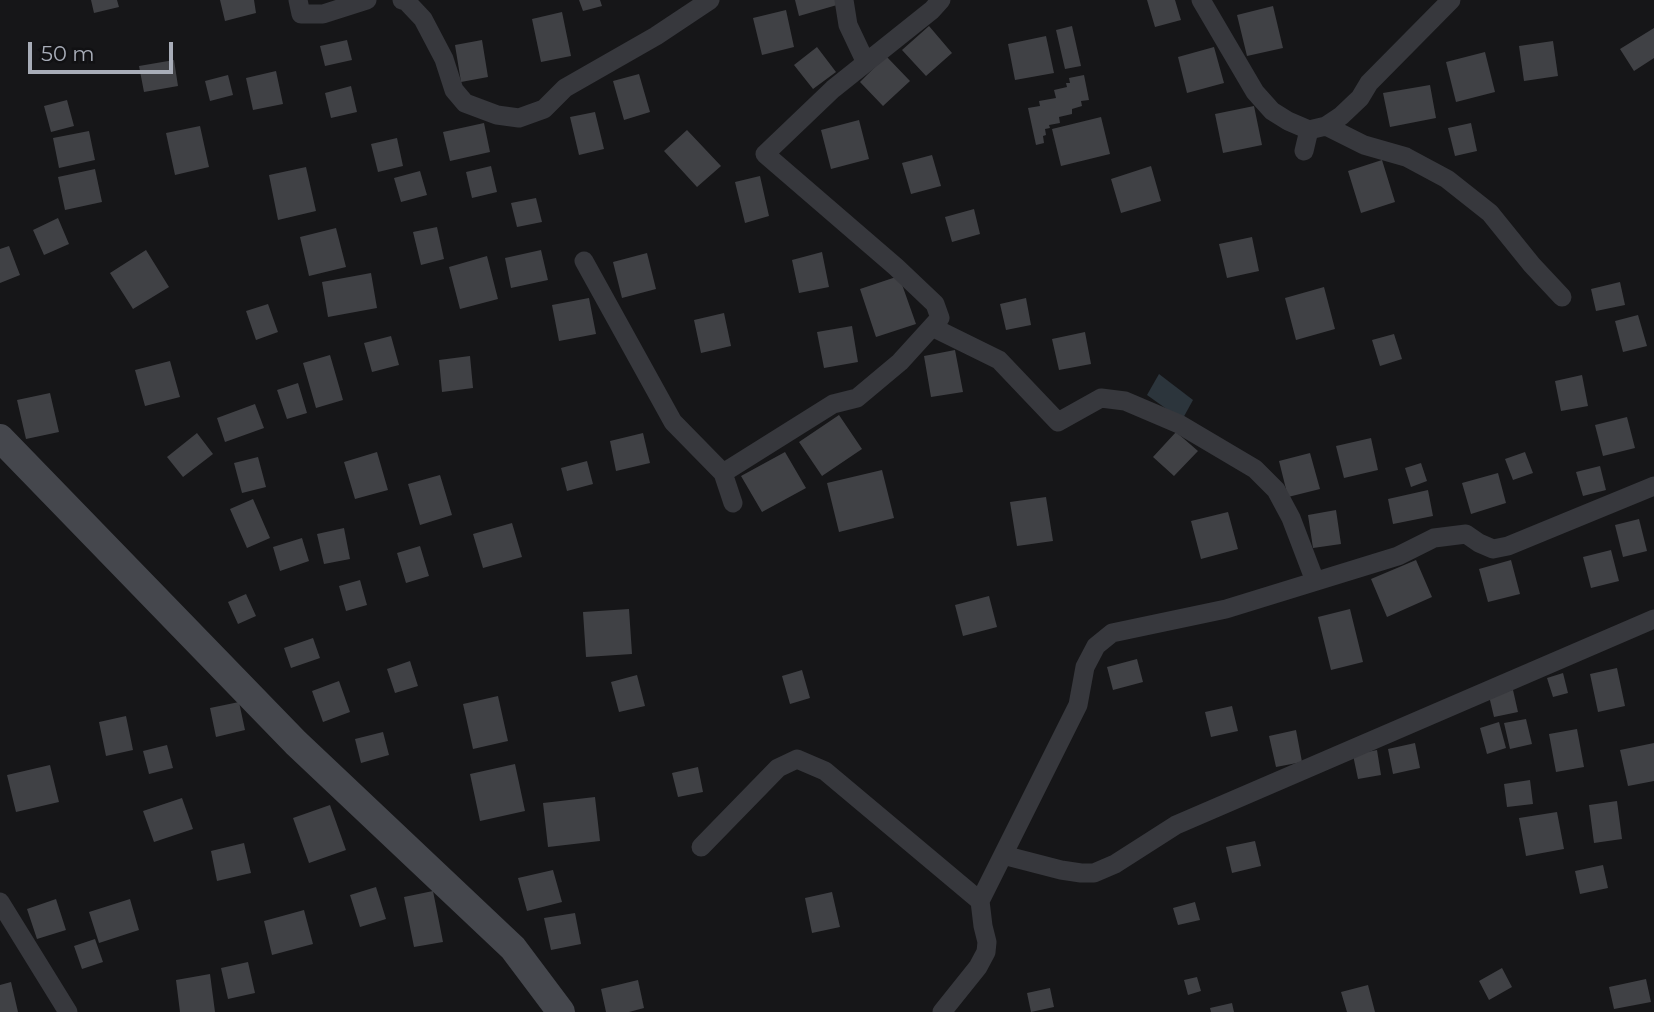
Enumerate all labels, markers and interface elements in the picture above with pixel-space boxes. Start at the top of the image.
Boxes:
scale bar [32,28,177,72]
text: 50 m [41,41,95,66]

